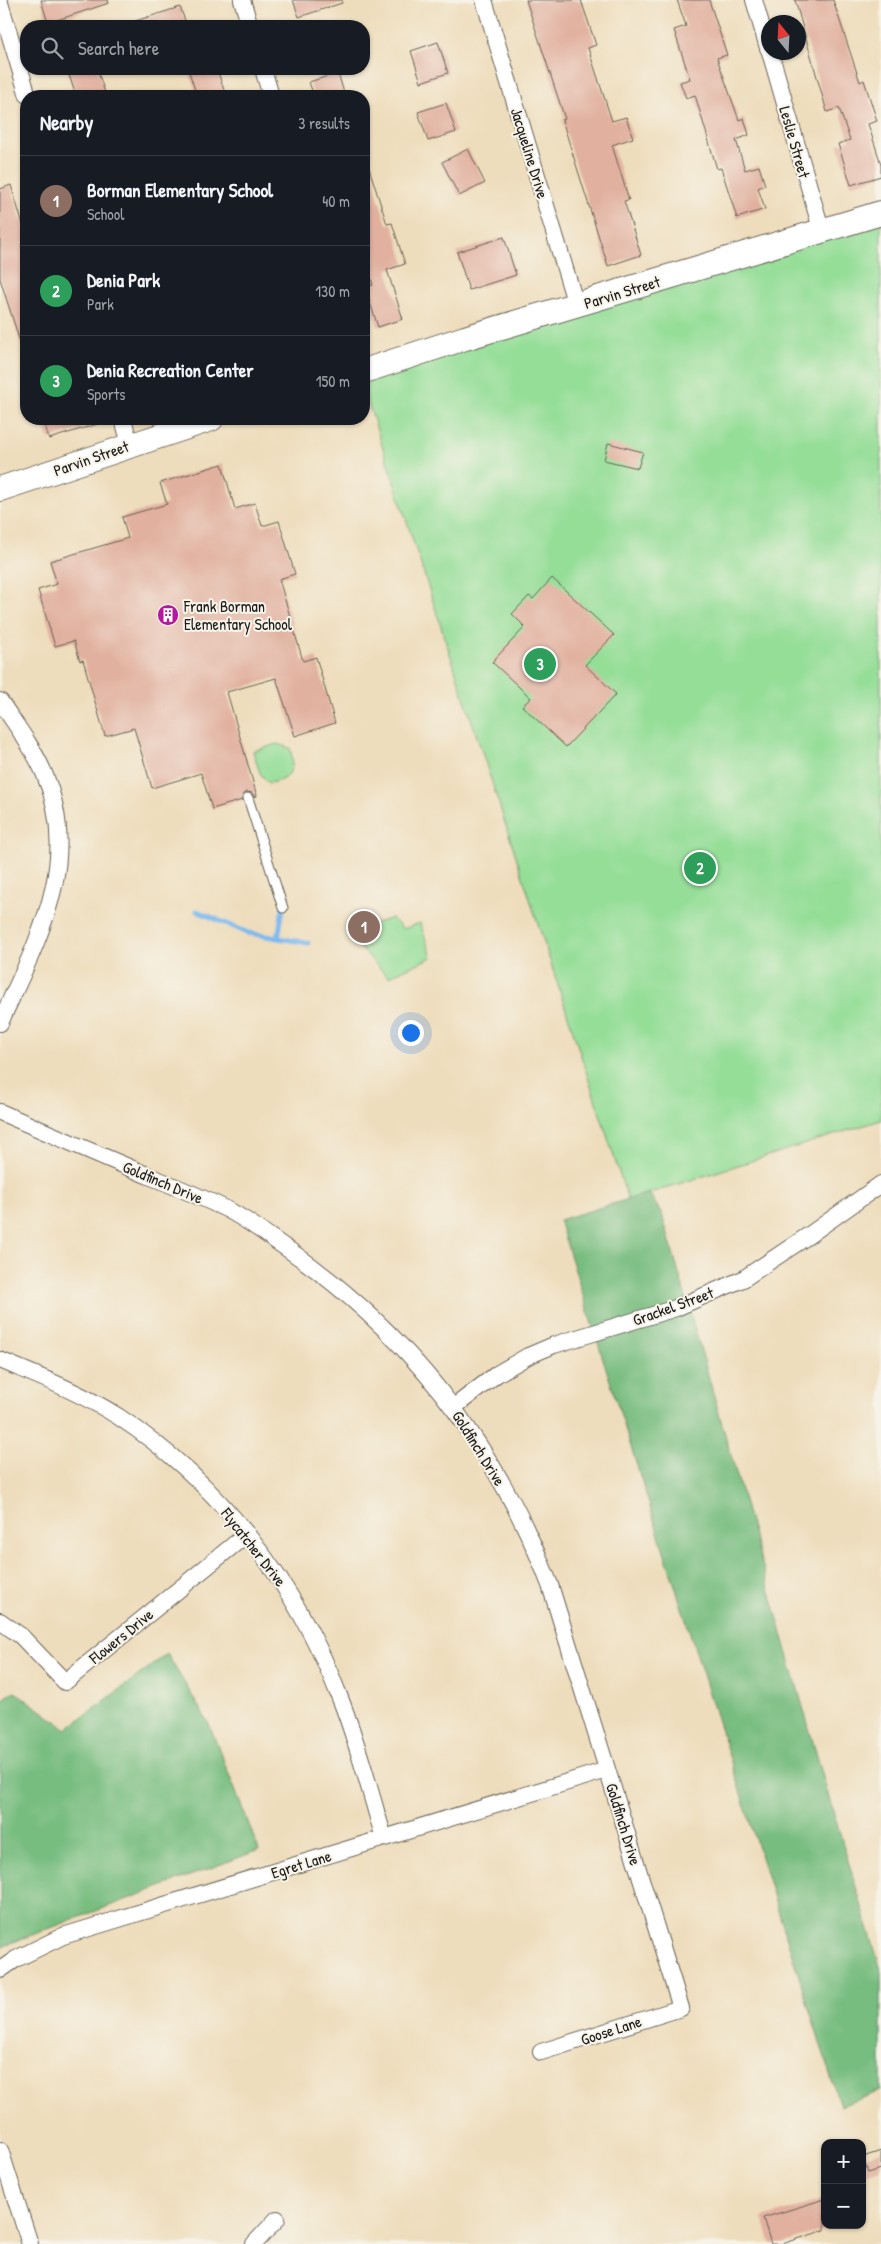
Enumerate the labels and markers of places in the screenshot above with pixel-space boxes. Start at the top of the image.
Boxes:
place label: Frank Borman Elementary School [183,595,293,635]
building icon: Frank Borman Elementary School [156,603,180,627]
pin: 3 [524,645,556,683]
pin: 2 [684,849,716,887]
pin: 1 [348,908,380,946]

